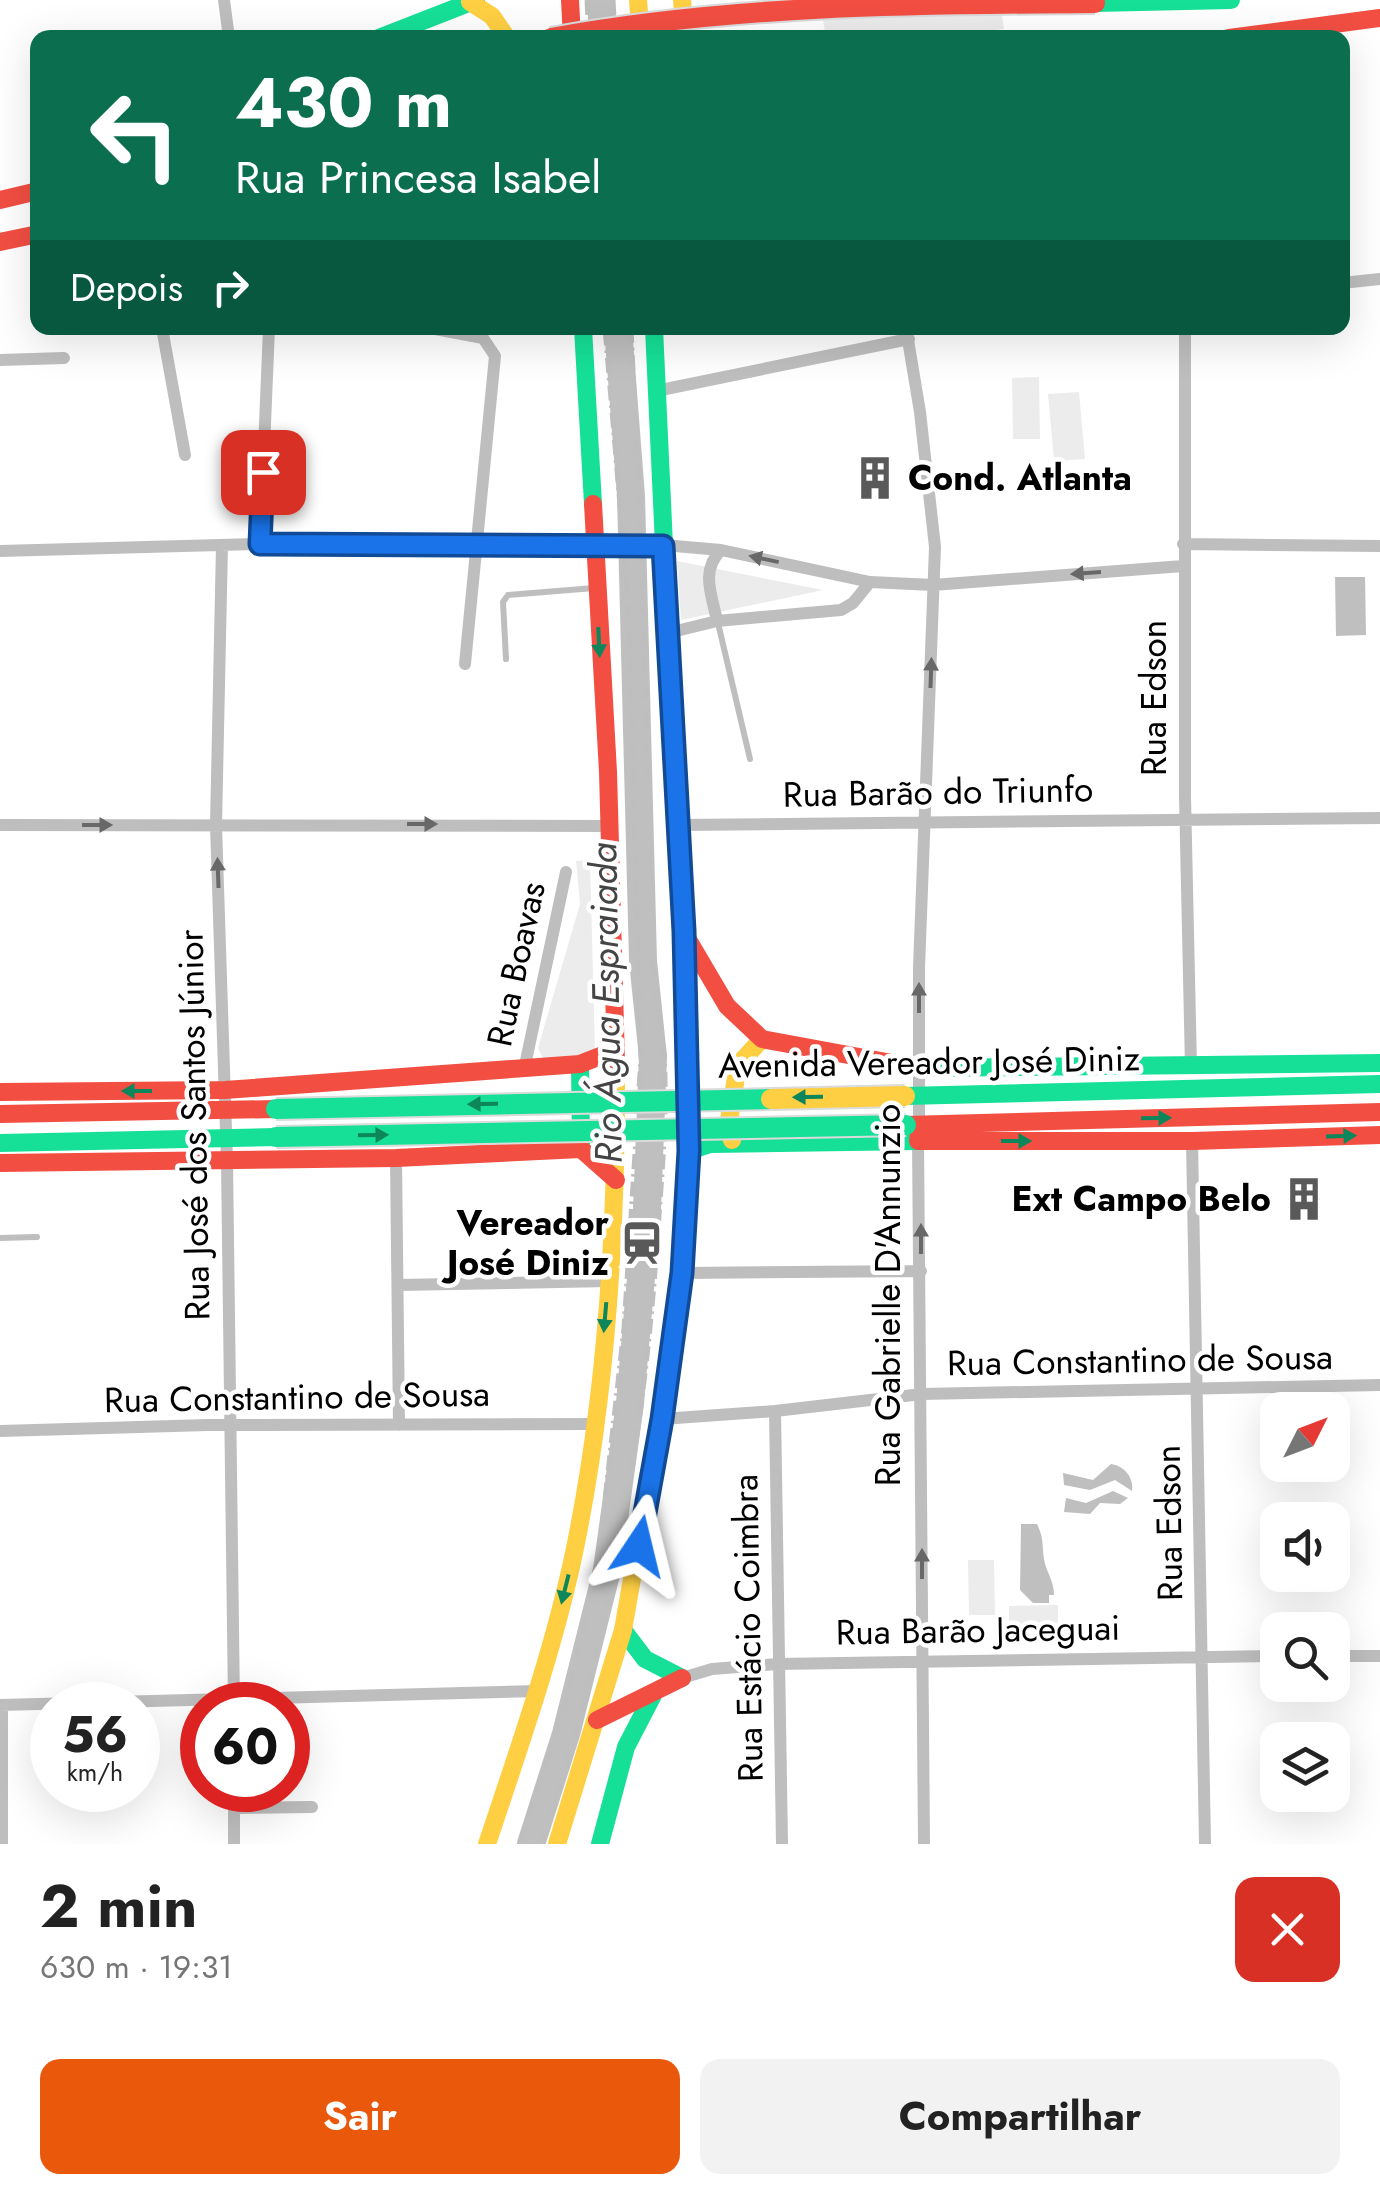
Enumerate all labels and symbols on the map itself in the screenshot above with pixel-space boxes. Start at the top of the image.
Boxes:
pin [221,430,306,515]
place label: Cond. Atlanta [908,453,1132,503]
building icon: Cond. Atlanta [851,454,899,502]
one-way arrow [748,551,779,567]
one-way arrow [1069,566,1101,582]
street label: Rua Edson [1129,620,1179,776]
one-way arrow [591,627,607,659]
one-way arrow [923,657,939,689]
street label: Rua Barão do Triunfo [782,764,1094,820]
one-way arrow [407,816,439,832]
one-way arrow [82,817,114,833]
water label: Rio Água Espraiada [575,842,636,1164]
one-way arrow [210,857,226,889]
street label: Rua Boavas [474,877,558,1051]
street label: Rua José dos Santos Júnior [166,929,222,1321]
one-way arrow [911,982,927,1014]
street label: Avenida Vereador José Diniz [718,1033,1140,1091]
one-way arrow [121,1083,153,1099]
one-way arrow [791,1090,823,1106]
one-way arrow [466,1097,498,1113]
street label: Rua Gabrielle D'Annunzio [863,1104,913,1486]
one-way arrow [1141,1109,1173,1125]
one-way arrow [358,1127,390,1143]
one-way arrow [1325,1128,1357,1144]
one-way arrow [1000,1133,1032,1149]
place label: Ext Campo Belo [1011,1174,1271,1224]
building icon: Ext Campo Belo [1280,1175,1328,1223]
place label: Vereador José Diniz [441,1198,610,1288]
station icon: Vereador José Diniz [618,1219,666,1267]
one-way arrow [913,1223,929,1255]
one-way arrow [597,1301,613,1333]
street label: Rua Constantino de Sousa [947,1332,1333,1388]
street label: Rua Constantino de Sousa [104,1369,490,1425]
north arrow [1260,1392,1350,1482]
street label: Rua Edson [1143,1445,1195,1601]
street label: Rua Estácio Coimbra [720,1474,776,1782]
position arrow [587,1494,691,1598]
one-way arrow [914,1548,930,1580]
one-way arrow [557,1574,572,1605]
street label: Rua Barão Jaceguai [835,1603,1121,1657]
speed limit sign: 60 [180,1682,310,1812]

